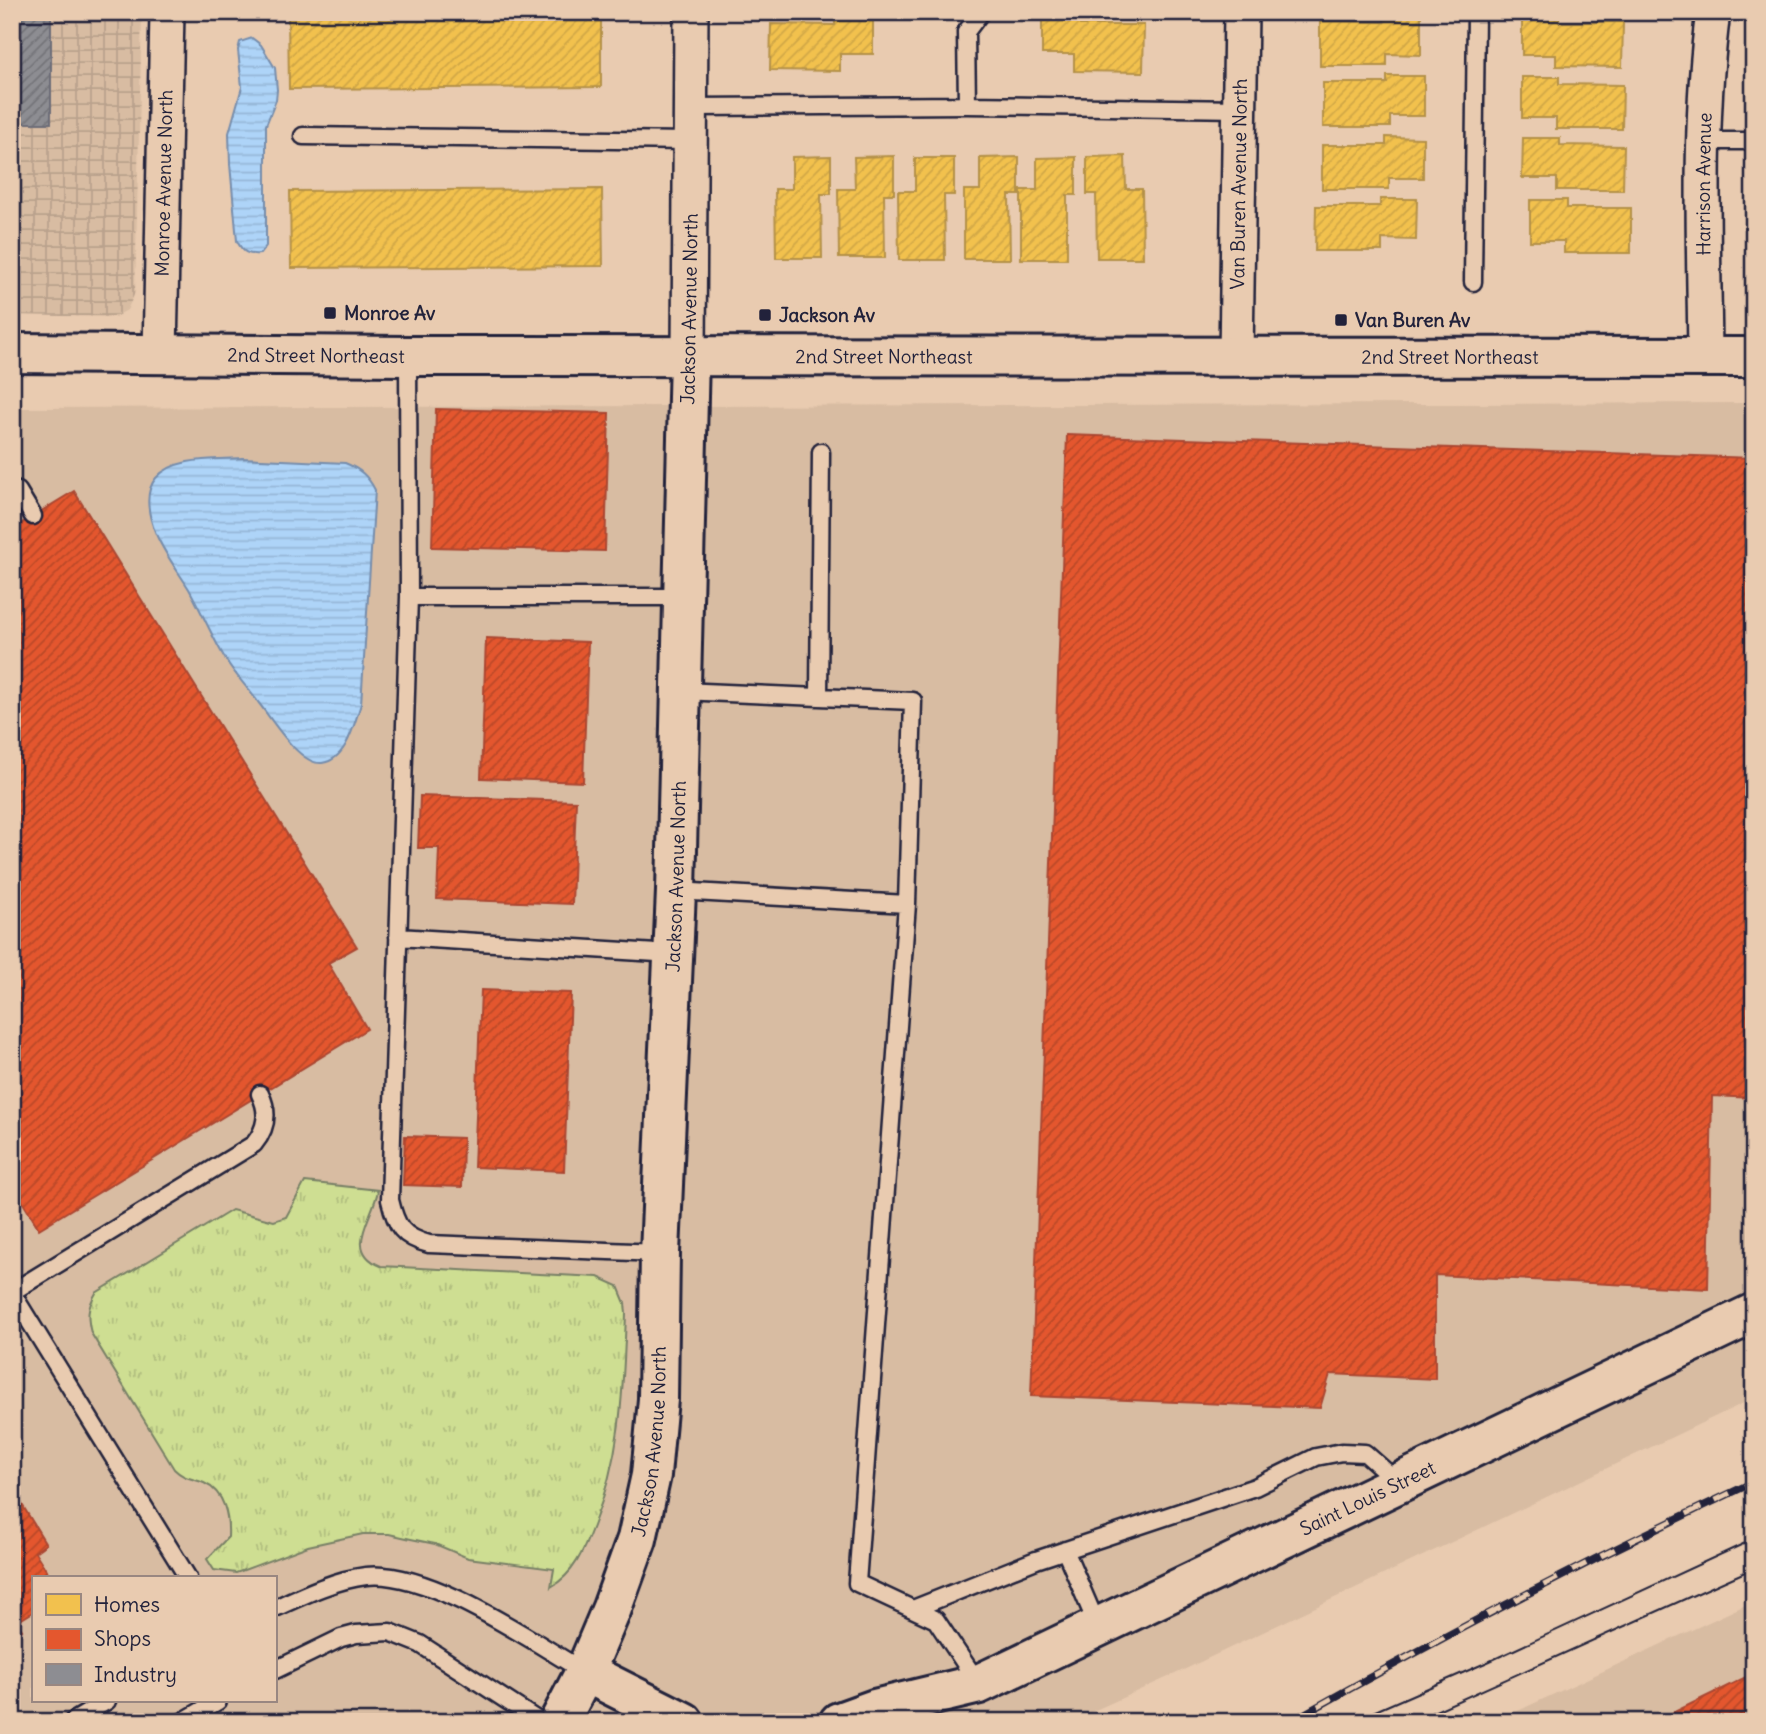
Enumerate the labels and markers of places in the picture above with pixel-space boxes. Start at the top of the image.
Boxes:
place label: Monroe Av [344,301,436,325]
place label: Jackson Av [779,303,876,327]
marker: Monroe Av [322,305,338,321]
marker: Jackson Av [757,307,773,323]
place label: Van Buren Av [1355,308,1471,332]
marker: Van Buren Av [1333,312,1349,328]

